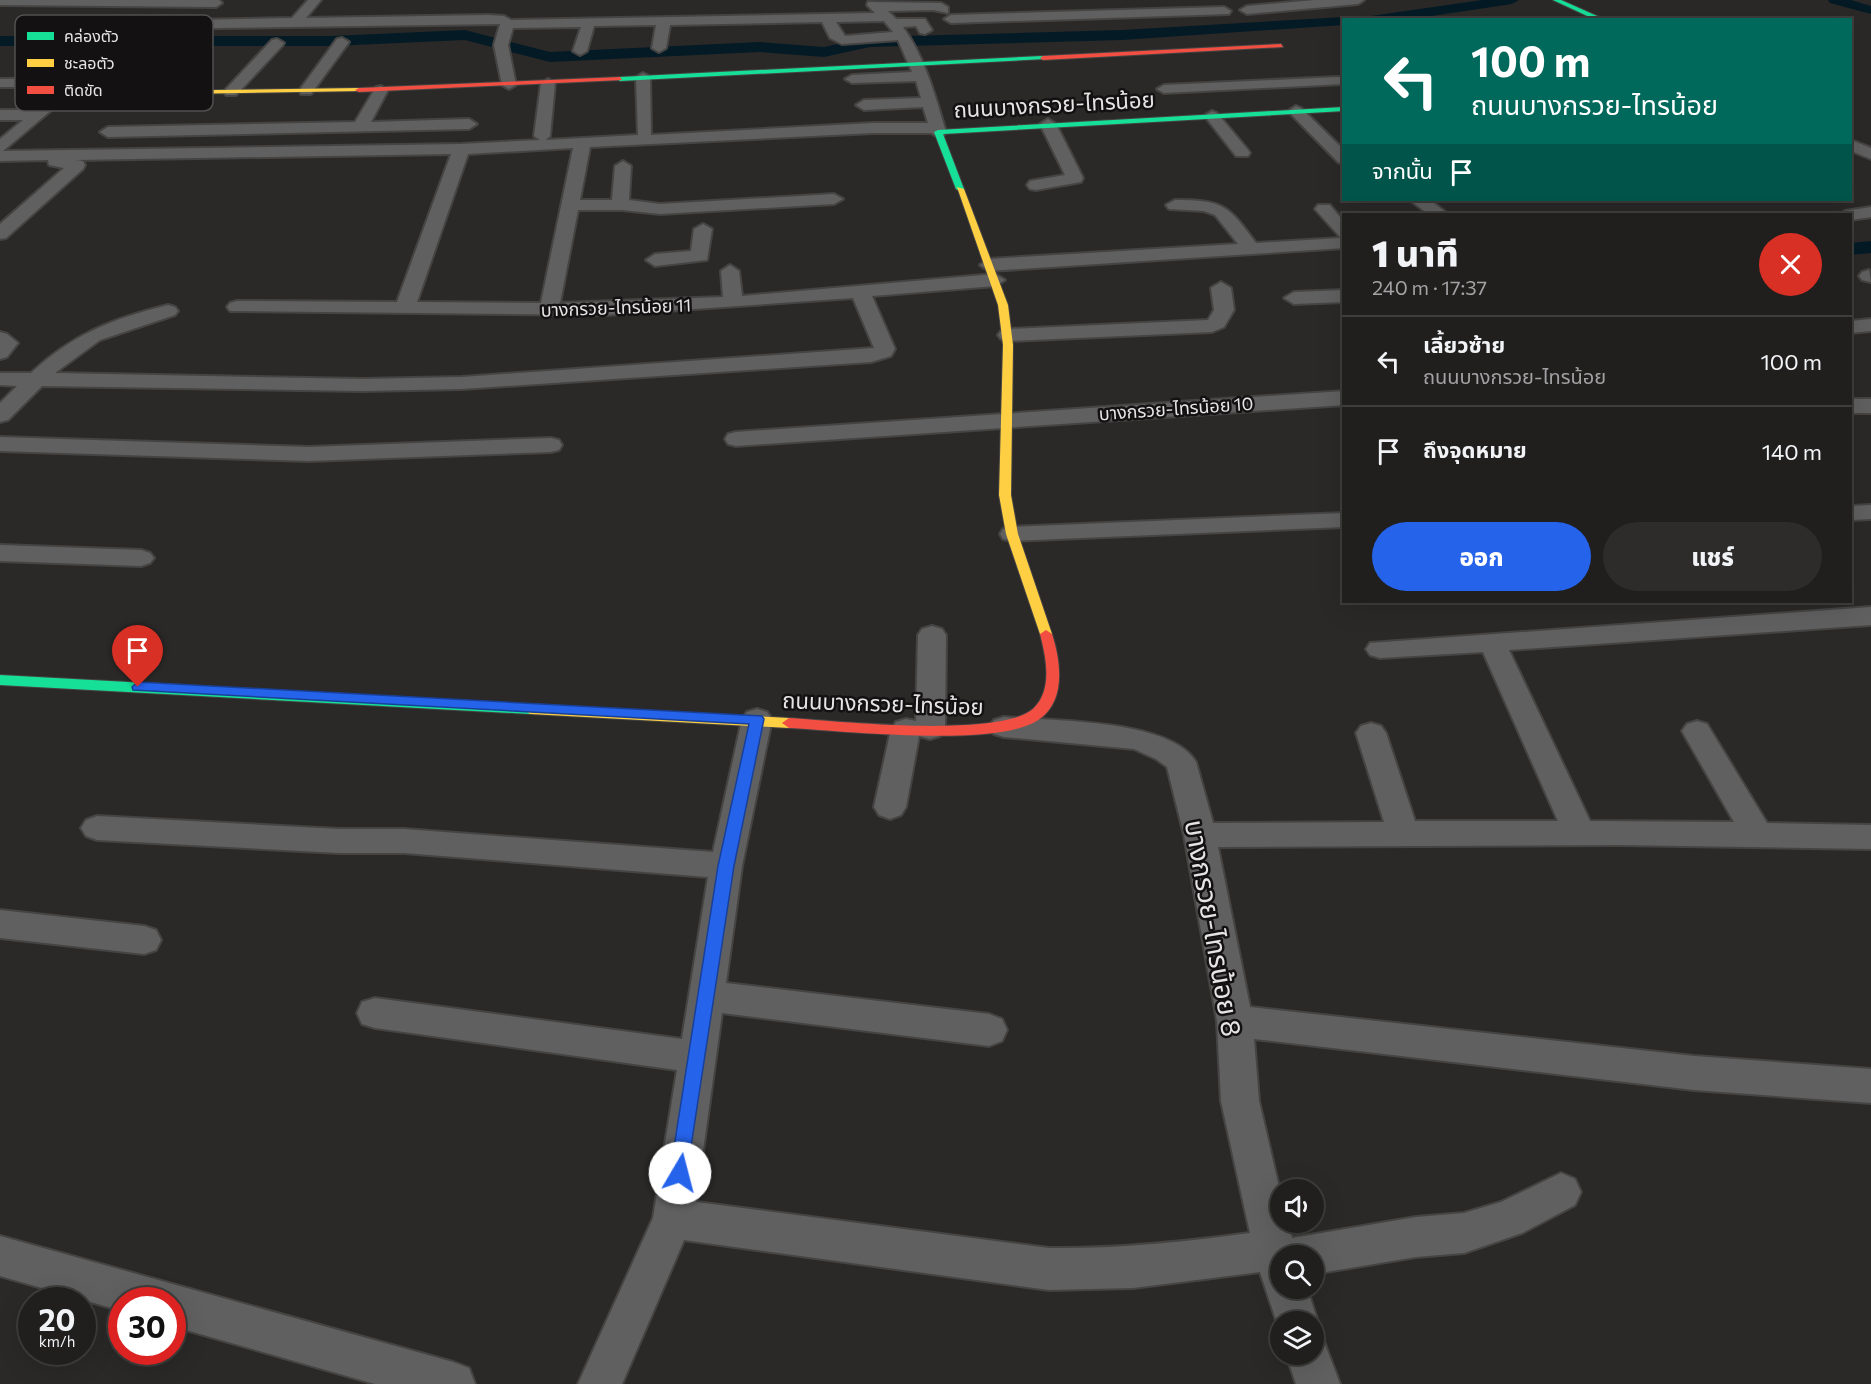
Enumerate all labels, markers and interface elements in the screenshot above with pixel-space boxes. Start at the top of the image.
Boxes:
legend [15,15,213,111]
text: คล่องตัว [64,26,119,45]
text: 100 m [1471,34,1591,86]
icon: left [1372,42,1450,120]
text: ชะลอตัว [64,53,115,72]
text: ติดขัด [64,80,103,99]
street label: ถนนบางกรวย-ไทรน้อย [953,85,1155,123]
text: ถนนบางกรวย-ไทรน้อย [1471,88,1718,121]
icon: arrive [1445,156,1478,189]
text: จากนั้น [1372,157,1433,184]
text: 1 นาที [1372,230,1459,274]
button: close [1759,233,1822,296]
text: 240 m · 17:37 [1372,275,1487,299]
street label: บางกรวย-ไทรน้อย 11 [540,293,692,321]
text: เลี้ยวซ้าย [1423,331,1505,358]
icon: left [1372,345,1405,378]
text: 100 m [1760,348,1822,375]
text: ถนนบางกรวย-ไทรน้อย [1423,364,1606,388]
street label: บางกรวย-ไทรน้อย 10 [1098,392,1254,424]
icon: arrive [1372,435,1405,468]
text: ถึงจุดหมาย [1423,436,1527,463]
text: 140 m [1762,438,1822,465]
button: ออก [1372,522,1591,591]
button: แชร์ [1603,522,1822,591]
pin [112,625,163,687]
icon: arrive [121,634,154,667]
street label: ถนนบางกรวย-ไทรน้อย [782,686,984,720]
street label: บางกรวย-ไทรน้อย 8 [1179,817,1249,1039]
position arrow [648,1141,712,1205]
map controls [1270,1179,1324,1365]
button: sound [1270,1179,1324,1233]
button: search [1270,1245,1324,1299]
speed limit sign: 30 [108,1287,186,1365]
text: 20 [39,1300,75,1337]
button: layers [1270,1311,1324,1365]
text: km/h [39,1332,75,1350]

